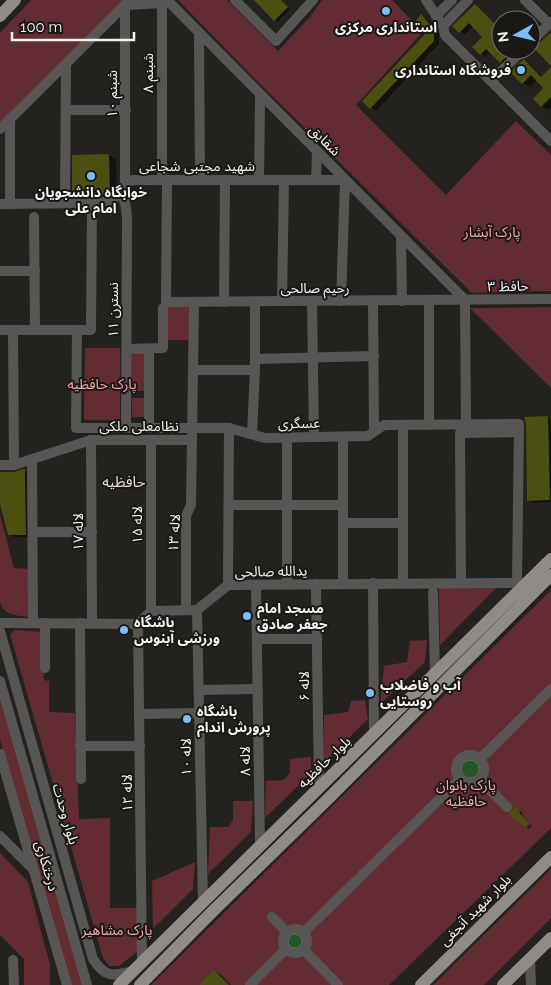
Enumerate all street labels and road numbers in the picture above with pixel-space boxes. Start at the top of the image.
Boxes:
street label: شبنم ۸ [140,53,159,93]
street label: شبنم ۱۰ [104,70,123,118]
street label: شقایق [305,121,344,160]
street label: شهید مجتبی شجاعی [139,158,255,175]
street label: حافظ ۳ [487,278,529,294]
street label: رحیم صالحی [280,280,350,299]
street label: نسترن ۱۱ [105,282,122,338]
street label: عسگری [278,415,320,432]
street label: نظامعلی ملکی [99,418,179,435]
street label: لاله ۱۵ [129,506,145,544]
street label: لاله ۱۷ [70,513,86,551]
street label: لاله ۱۳ [165,513,183,553]
street label: یدالله صالحی [234,562,308,581]
street label: لاله ۶ [296,671,312,701]
street label: بلوار حافظیه [294,733,355,792]
street label: لاله ۱۰ [178,738,194,776]
street label: لاله ۸ [237,746,253,776]
street label: لاله ۱۲ [119,774,135,812]
street label: بلوار وحدت [49,782,82,847]
street label: درختکاری [31,839,62,894]
street label: بلوار شهید آنجفی [436,871,515,950]

